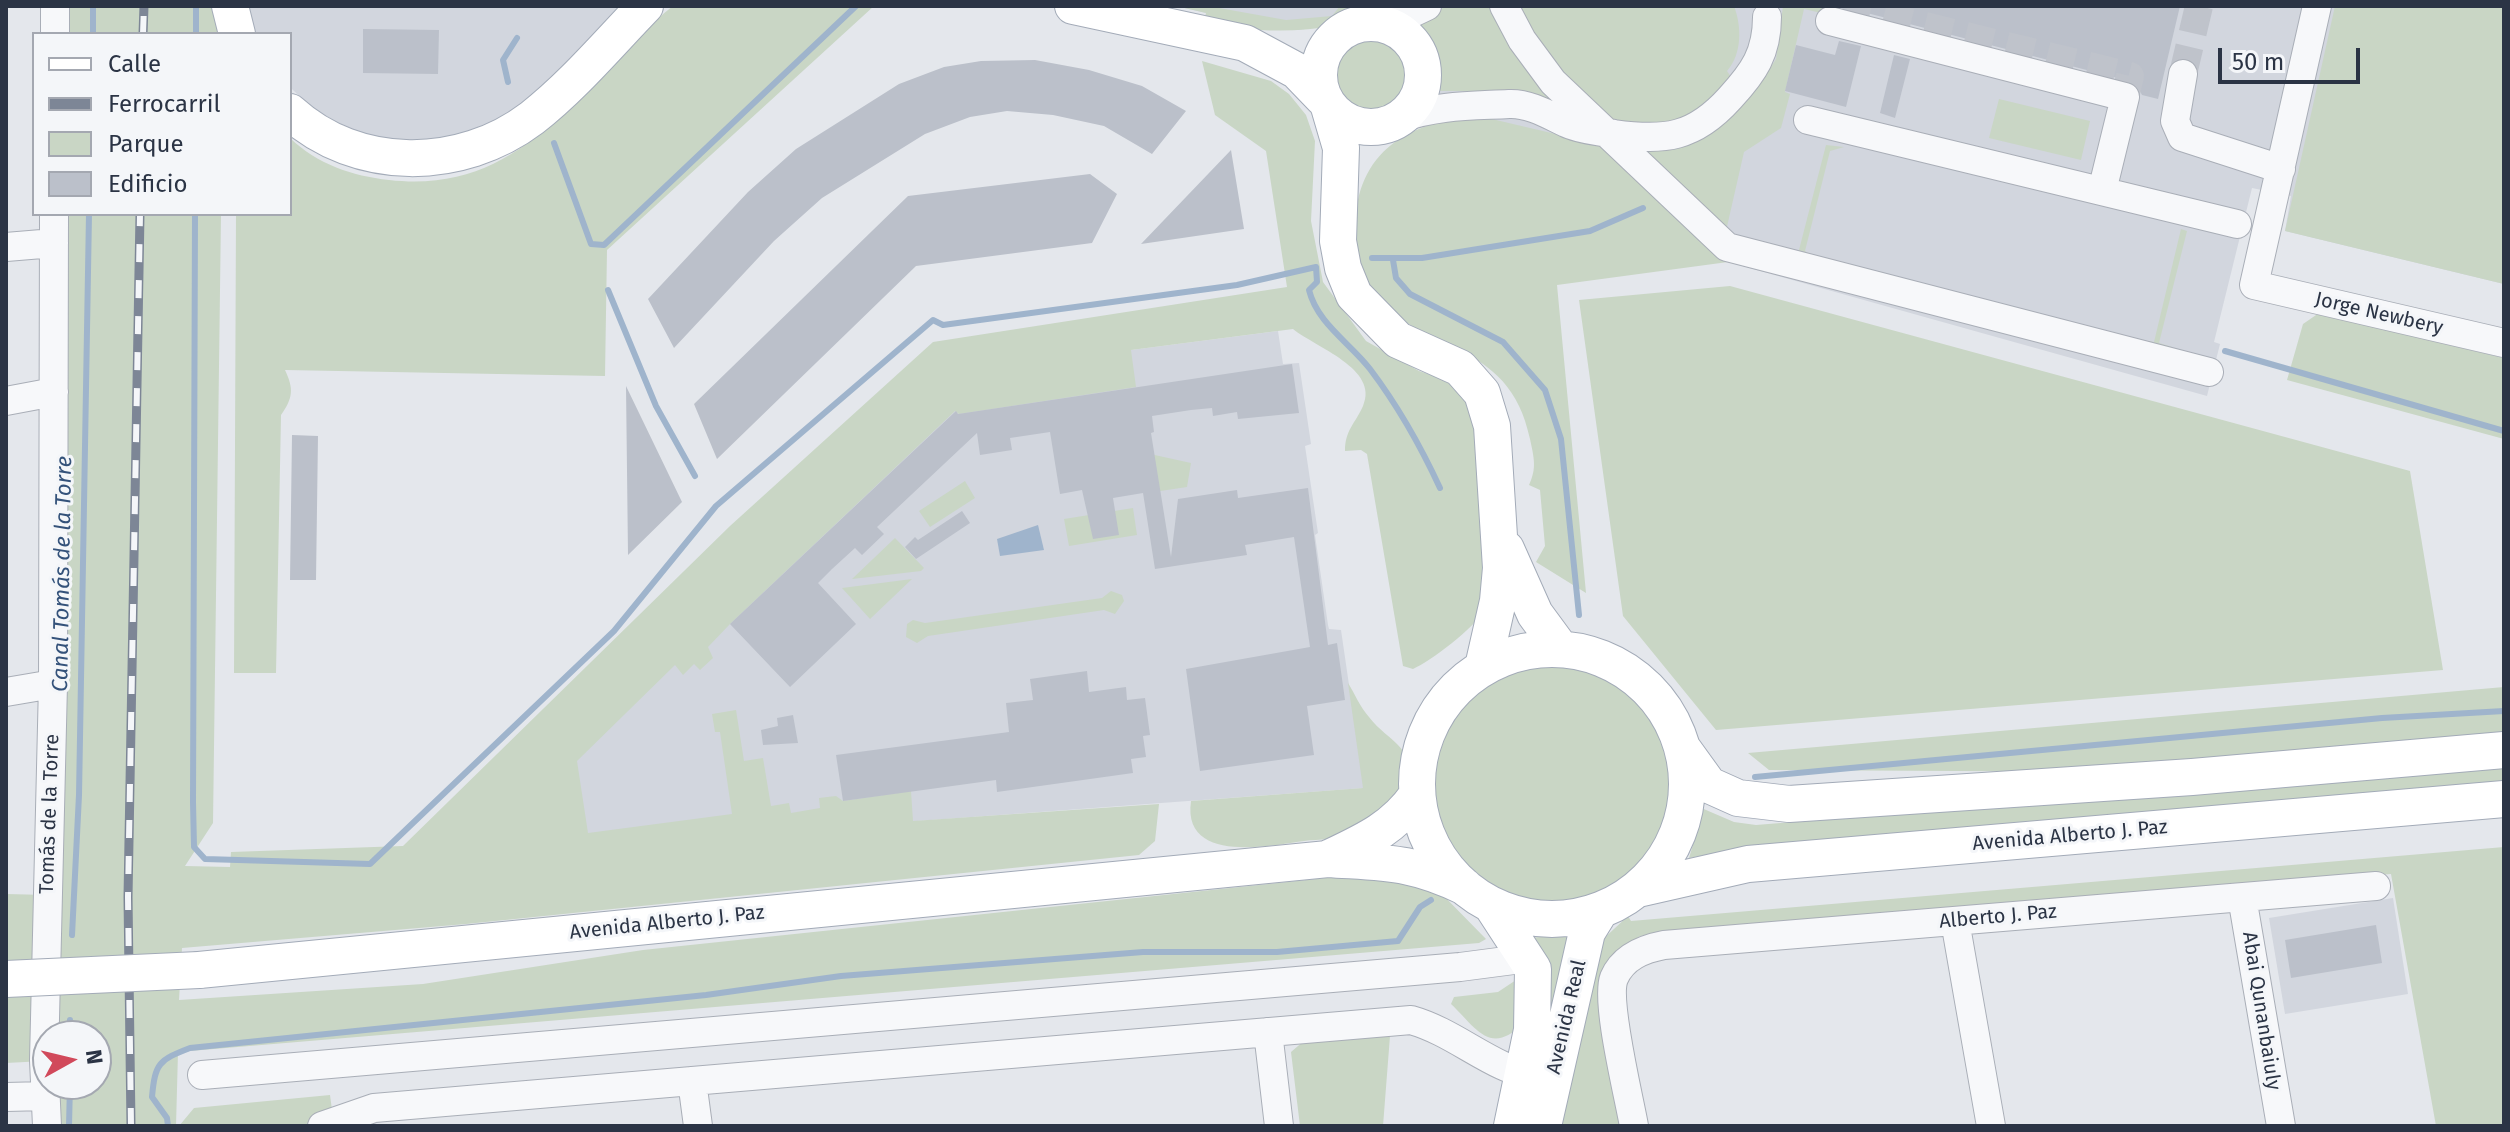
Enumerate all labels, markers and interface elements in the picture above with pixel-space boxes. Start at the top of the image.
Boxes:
legend [32,32,292,216]
scale bar [2222,32,2364,82]
text: 50 m [2232,48,2284,76]
text: Calle [108,50,161,78]
text: Ferrocarril [108,90,220,118]
text: Parque [108,130,184,158]
text: Edificio [108,170,188,198]
street label: Jorge Newbery [2313,288,2445,340]
water label: Canal Tomás de la Torre [48,456,78,692]
street label: Tomás de la Torre [35,734,65,894]
street label: Avenida Alberto J. Paz [1971,816,2169,856]
street label: Alberto J. Paz [1938,900,2058,934]
street label: Avenida Alberto J. Paz [568,901,766,945]
street label: Abai Qunanbaiuly [2237,930,2285,1092]
street label: Avenida Real [1542,957,1592,1077]
north arrow [32,1020,112,1100]
text: N [80,1048,109,1066]

